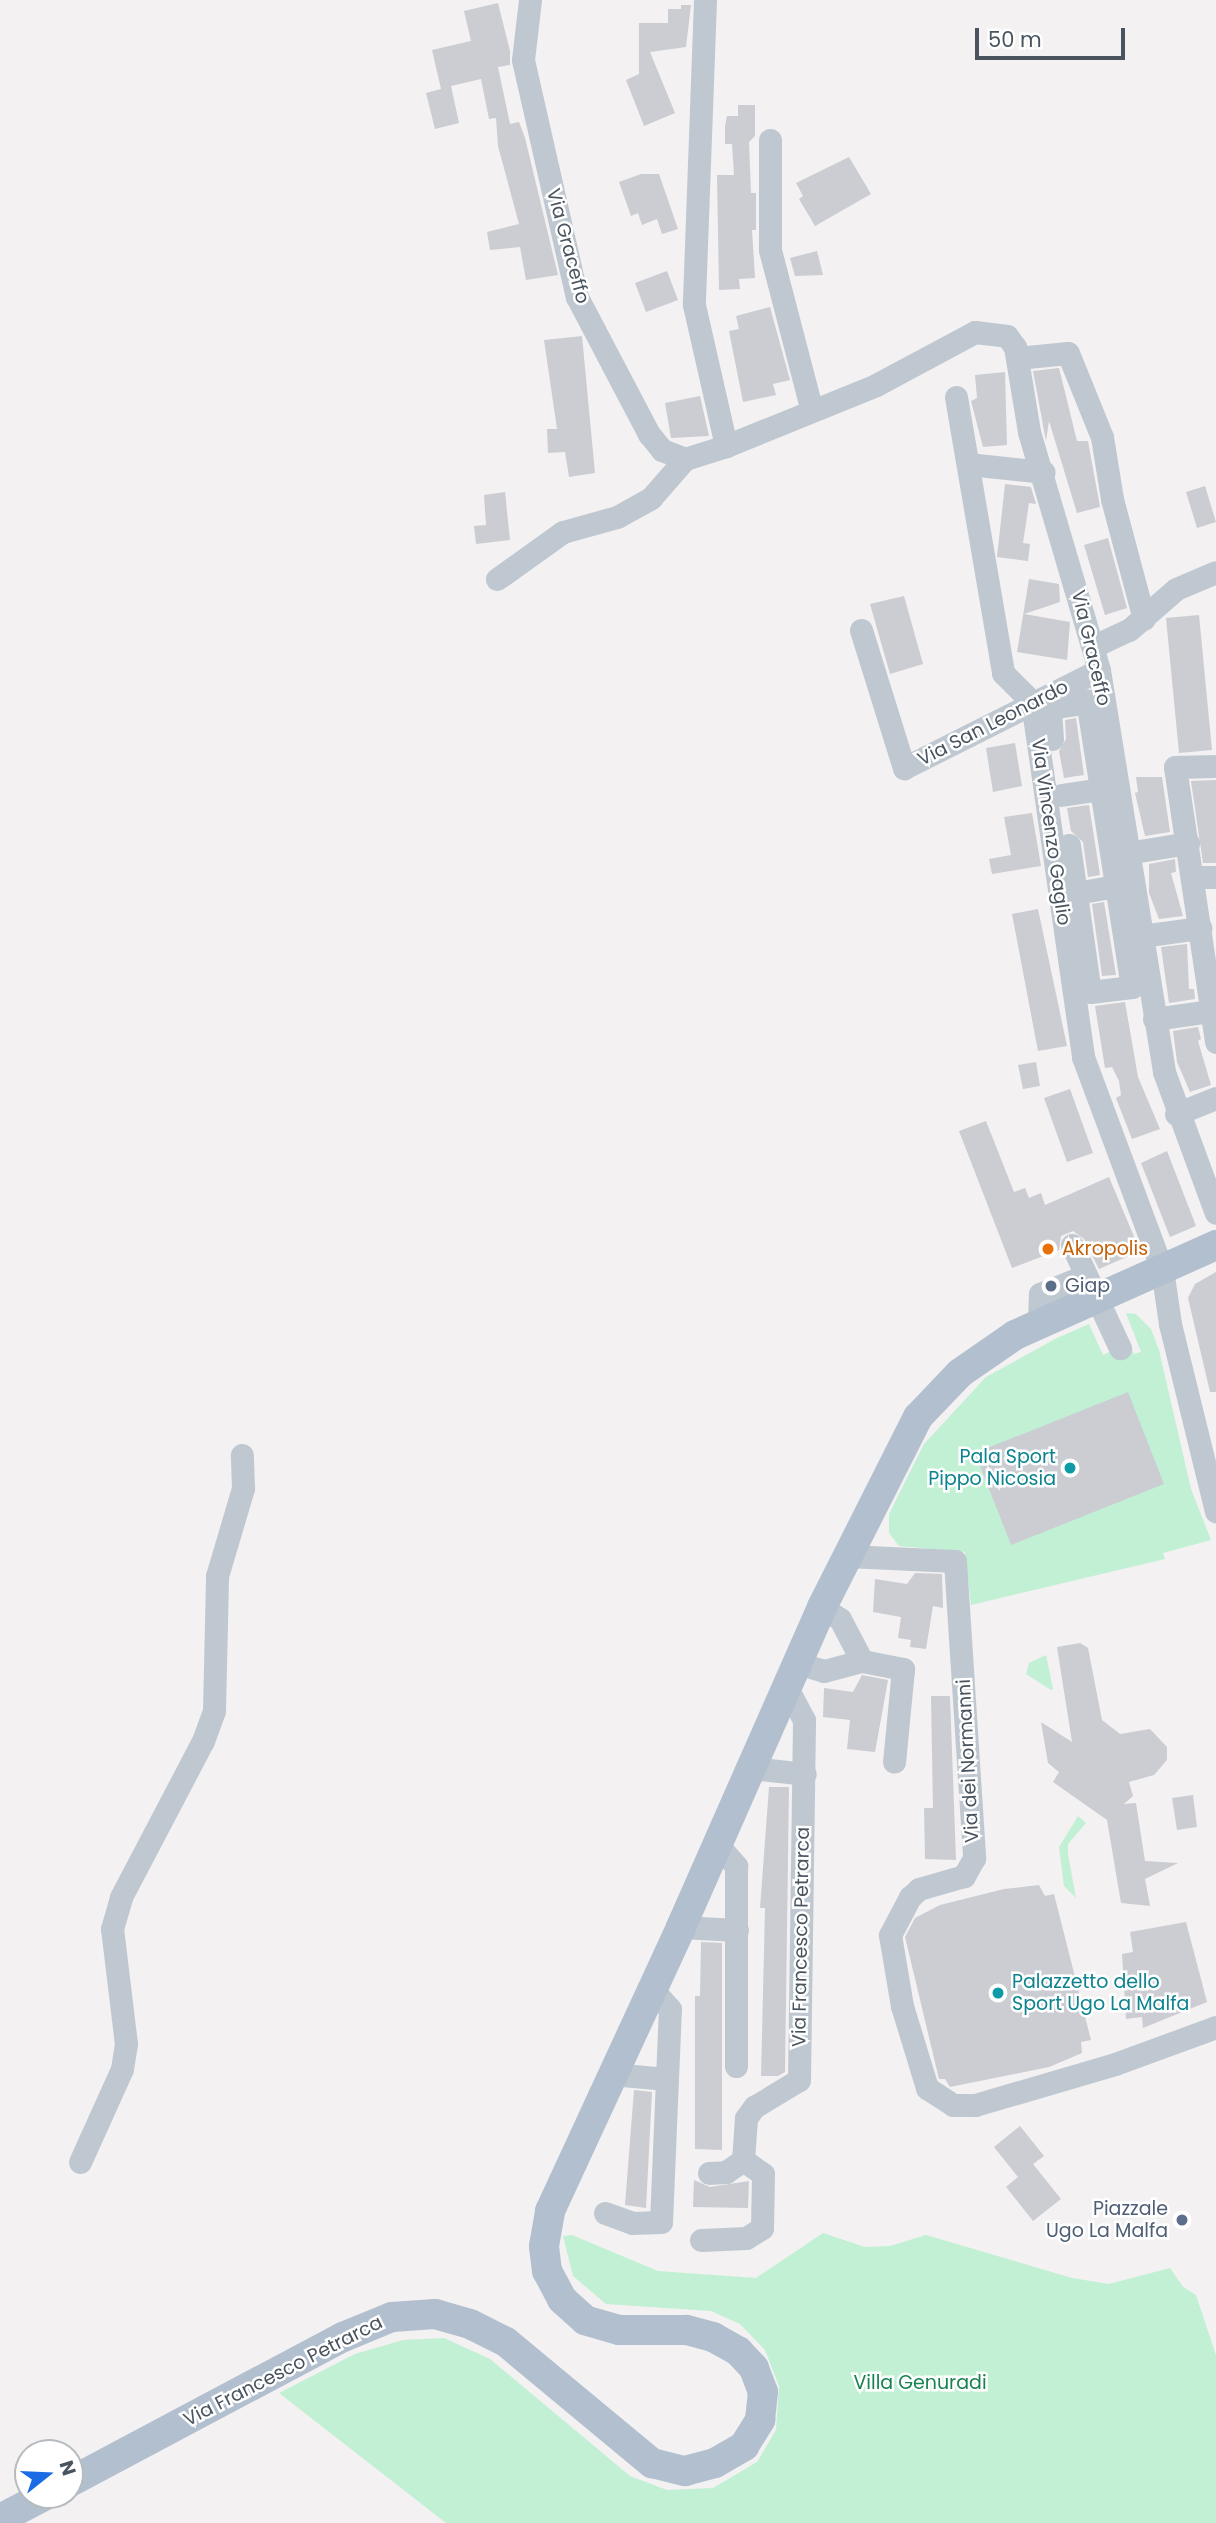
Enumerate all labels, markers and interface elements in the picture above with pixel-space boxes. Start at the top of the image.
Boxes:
scale bar [978,14,1128,58]
text: 50 m [988,25,1042,54]
street label: Via Graceffo [542,186,594,306]
street label: Via Graceffo [1067,588,1115,708]
street label: Via San Leonardo [914,675,1072,771]
street label: Via Vincenzo Gaglio [1027,737,1075,927]
place label: Akropolis [1062,1238,1148,1260]
marker: Akropolis [1040,1241,1056,1257]
place label: Giap [1065,1275,1110,1297]
marker: Giap [1043,1278,1059,1294]
place label: Pala Sport Pippo Nicosia [928,1446,1056,1490]
marker: Pala Sport Pippo Nicosia [1062,1460,1078,1476]
street label: Via dei Normanni [952,1679,984,1843]
street label: Via Francesco Petrarca [788,1827,814,2047]
place label: Palazzetto dello Sport Ugo La Malfa [1012,1971,1189,2015]
marker: Palazzetto dello Sport Ugo La Malfa [990,1985,1006,2001]
place label: Piazzale Ugo La Malfa [1046,2198,1168,2242]
marker: Piazzale Ugo La Malfa [1174,2212,1190,2228]
street label: Via Francesco Petrarca [180,2311,386,2431]
park label: Villa Genuradi [853,2372,987,2394]
north arrow [14,2439,84,2509]
text: N [52,2457,83,2479]

